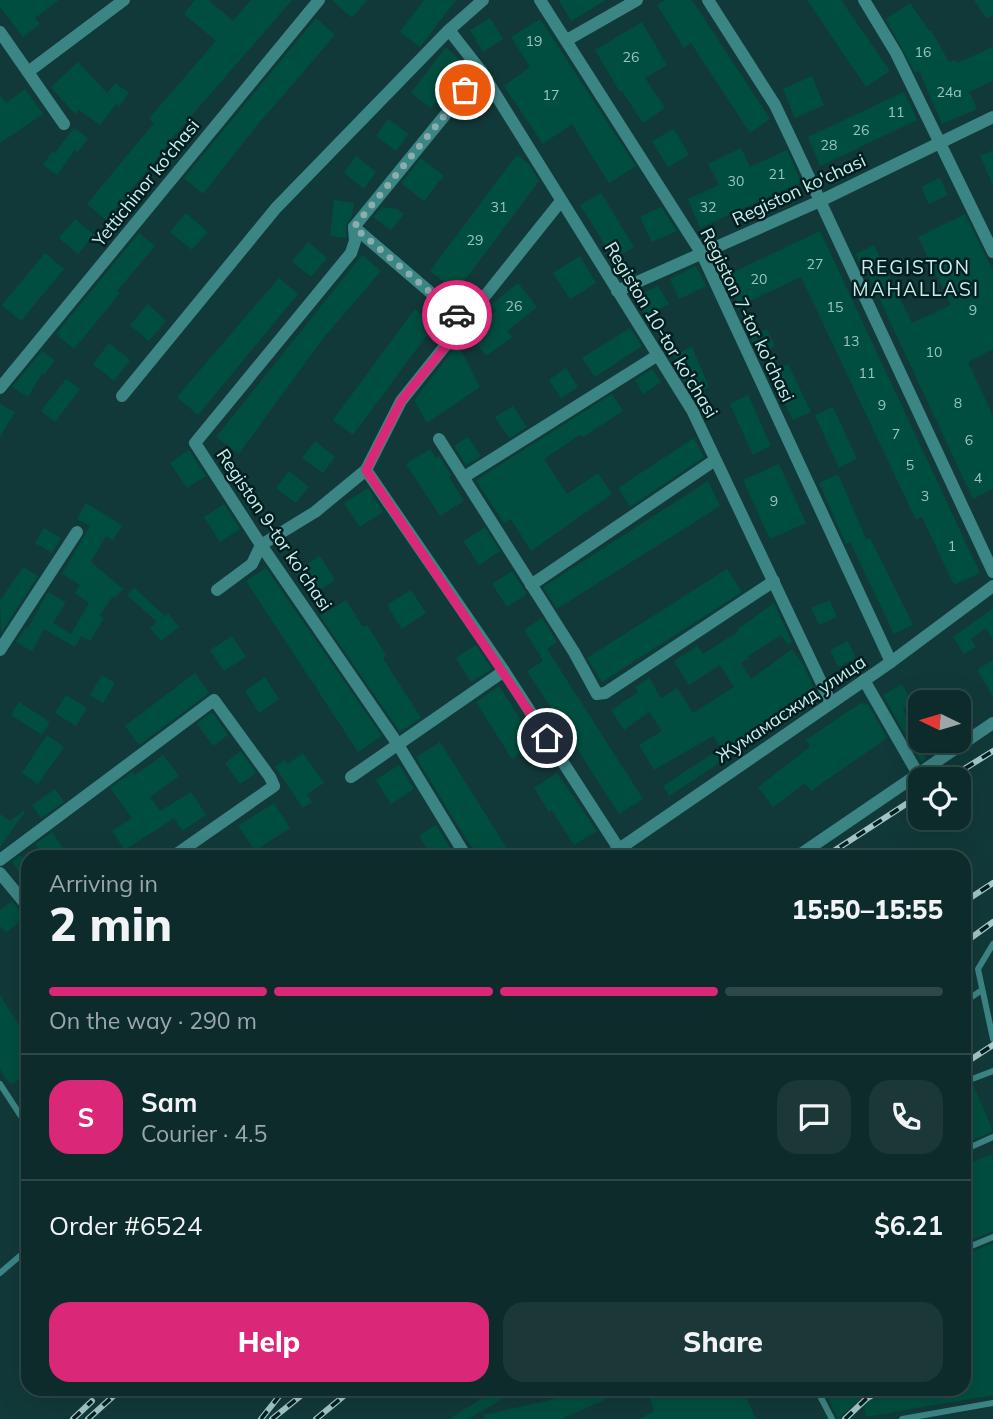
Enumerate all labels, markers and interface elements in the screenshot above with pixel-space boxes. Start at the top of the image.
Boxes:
house number: 19 [526,32,542,50]
house number: 16 [915,43,931,61]
house number: 26 [623,48,639,66]
pin [435,60,495,120]
icon: bag [446,71,484,109]
house number: 24a [936,83,962,101]
house number: 17 [543,86,559,104]
house number: 11 [888,103,904,121]
street label: Yettichinor ko‘chasi [87,114,204,252]
house number: 26 [853,121,869,139]
house number: 28 [821,136,837,154]
street label: Registon ko'chasi [728,149,869,231]
house number: 21 [769,165,785,183]
house number: 30 [728,172,744,190]
house number: 31 [491,198,507,216]
house number: 32 [700,198,716,216]
street label: Registon 7-tor ko'chasi [695,224,800,406]
house number: 29 [467,231,483,249]
street label: Registon 10-tor ko'chasi [600,237,723,422]
house number: 27 [807,255,823,273]
district label: REGISTON MAHALLASI [852,255,980,301]
house number: 20 [751,270,767,288]
courier [422,280,492,350]
icon: car [438,296,476,334]
house number: 26 [506,297,522,315]
house number: 15 [827,298,843,316]
house number: 9 [969,301,977,319]
house number: 13 [843,332,859,350]
house number: 10 [926,343,942,361]
house number: 11 [859,364,875,382]
house number: 8 [954,394,962,412]
house number: 9 [878,396,886,414]
house number: 7 [892,425,900,443]
house number: 6 [965,431,973,449]
street label: Registon 9-tor ko'chasi [212,444,337,615]
house number: 5 [906,456,914,474]
house number: 4 [974,469,983,487]
house number: 3 [921,487,929,505]
house number: 9 [770,492,778,510]
house number: 1 [948,537,956,555]
street label: Жумамасжид улица [711,650,870,767]
north arrow [908,690,971,752]
map controls [908,690,971,830]
pin [517,708,577,768]
icon: home [528,719,566,757]
button: locate [908,767,971,830]
text: Arriving in [49,869,158,898]
text: 15:50–15:55 [792,893,943,926]
text: 2 min [49,895,172,953]
text: On the way · 290 m [49,1006,257,1035]
button: chat [777,1080,851,1154]
button: phone [869,1080,943,1154]
text: Sam [141,1086,197,1119]
text: S [78,1101,94,1134]
text: Courier · 4.5 [141,1119,267,1148]
text: Order #6524 [49,1209,202,1242]
text: $6.21 [874,1209,943,1242]
button: Help [49,1302,489,1382]
button: Share [503,1302,943,1382]

